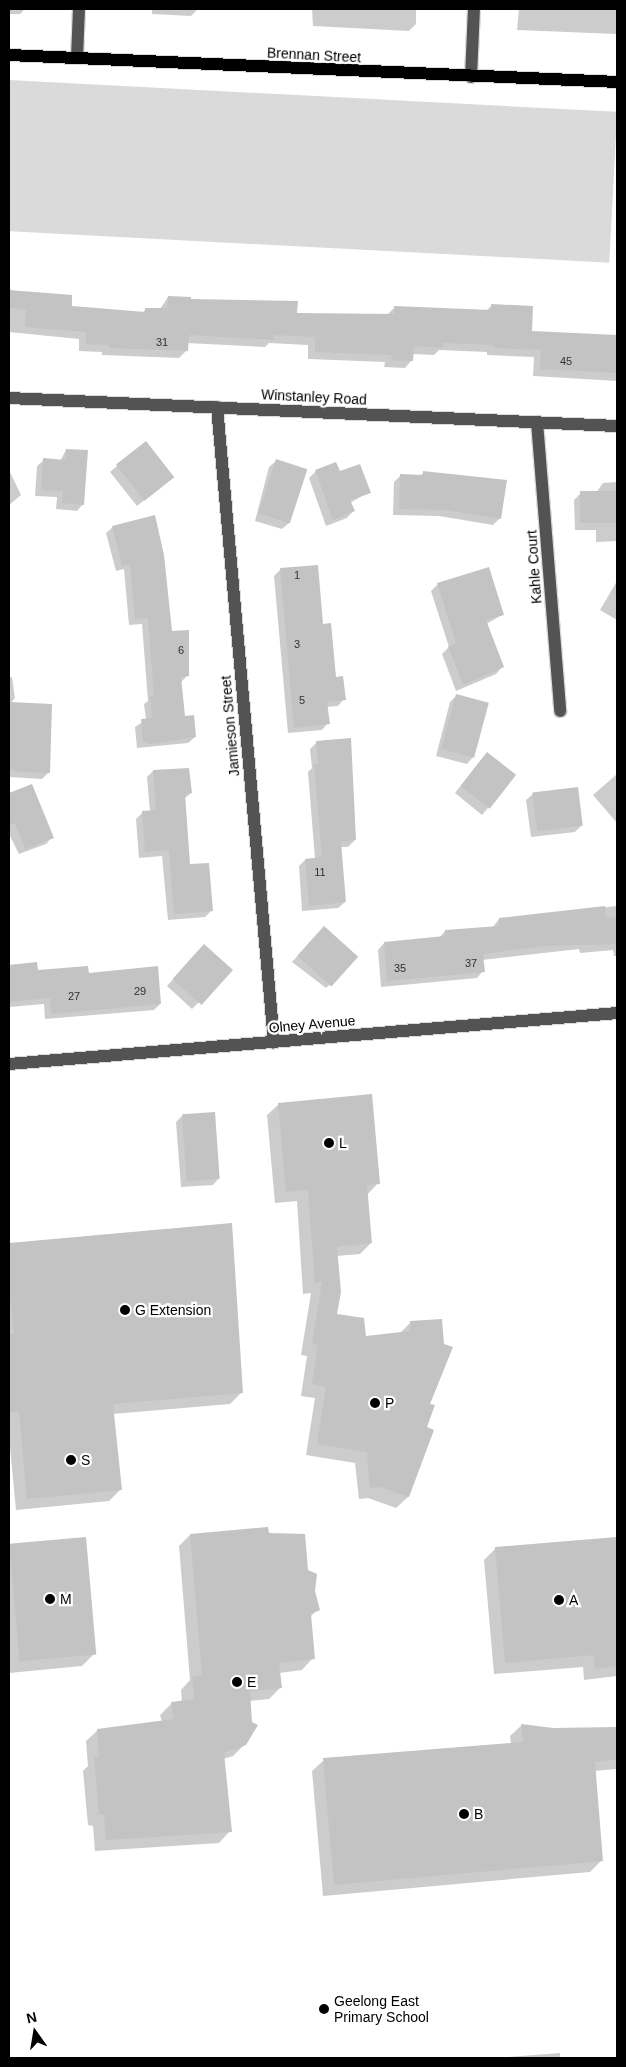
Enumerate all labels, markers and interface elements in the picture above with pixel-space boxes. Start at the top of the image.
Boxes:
street label: Brennan Street [267,44,361,66]
house number: 31 [156,335,168,349]
house number: 45 [560,354,572,368]
street label: Winstanley Road [261,386,367,408]
street label: Kahle Court [523,530,545,604]
house number: 1 [294,568,300,582]
house number: 3 [294,637,300,651]
house number: 6 [178,643,184,657]
street label: Jamieson Street [217,675,243,777]
house number: 5 [299,693,305,707]
house number: 11 [314,865,326,879]
house number: 37 [465,956,477,970]
house number: 35 [394,961,406,975]
house number: 29 [134,984,146,998]
house number: 27 [68,989,80,1003]
street label: Olney Avenue [268,1012,356,1036]
place label: L [339,1135,347,1151]
marker: L [323,1137,335,1149]
place label: G Extension [135,1302,211,1318]
marker: G Extension [119,1304,131,1316]
place label: P [385,1395,394,1411]
marker: P [369,1397,381,1409]
place label: S [81,1452,90,1468]
marker: S [65,1454,77,1466]
place label: M [60,1591,72,1607]
place label: A [569,1592,578,1608]
marker: M [44,1593,56,1605]
marker: A [553,1594,565,1606]
place label: E [247,1674,256,1690]
marker: E [231,1676,243,1688]
place label: B [474,1806,483,1822]
marker: B [458,1808,470,1820]
place label: Geelong East Primary School [334,1993,429,2025]
marker: Geelong East Primary School [318,2003,330,2015]
north arrow [10,2007,60,2057]
text: N [25,2008,38,2026]

